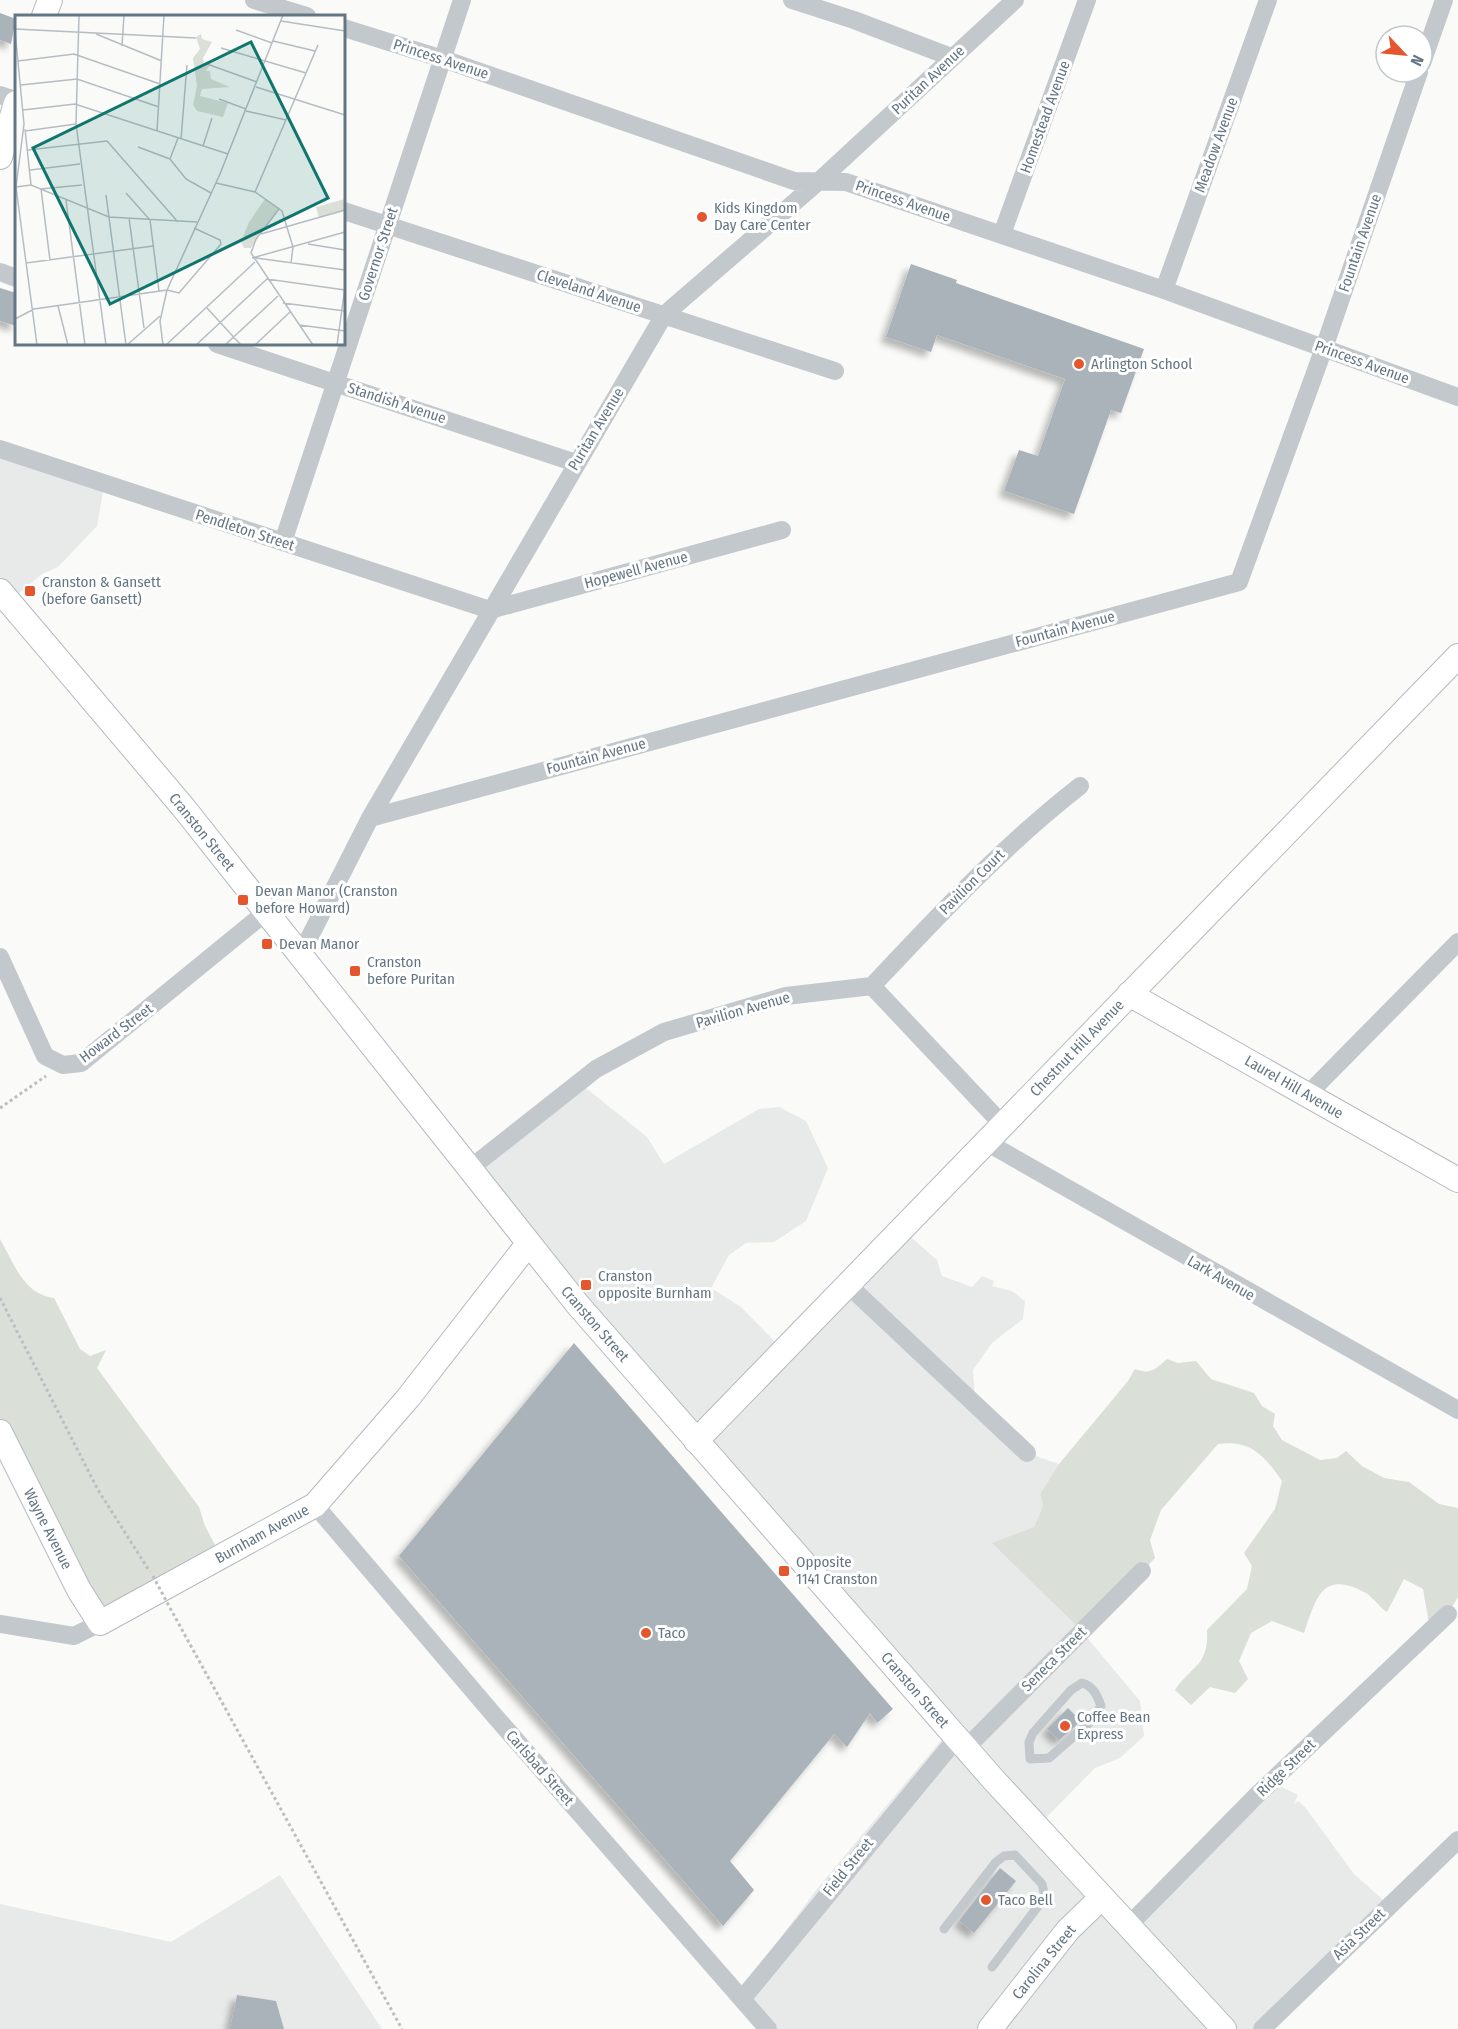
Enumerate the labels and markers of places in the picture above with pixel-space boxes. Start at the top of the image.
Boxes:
place label: Kids Kingdom Day Care Center [714,199,811,234]
marker: Kids Kingdom Day Care Center [695,210,709,224]
place label: Arlington School [1091,355,1192,373]
marker: Arlington School [1072,357,1086,371]
place label: Cranston & Gansett (before Gansett) [42,573,161,608]
marker: Cranston & Gansett (before Gansett) [23,584,37,598]
place label: Devan Manor (Cranston before Howard) [255,882,398,917]
marker: Devan Manor (Cranston before Howard) [236,893,250,907]
place label: Devan Manor [279,935,360,953]
marker: Devan Manor [260,937,274,951]
place label: Cranston before Puritan [367,953,455,988]
marker: Cranston before Puritan [348,964,362,978]
place label: Cranston opposite Burnham [598,1267,712,1302]
marker: Cranston opposite Burnham [579,1278,593,1292]
place label: Opposite 1141 Cranston [796,1553,878,1588]
marker: Opposite 1141 Cranston [777,1564,791,1578]
place label: Taco [658,1624,686,1642]
marker: Taco [639,1626,653,1640]
place label: Coffee Bean Express [1077,1708,1150,1743]
marker: Coffee Bean Express [1058,1719,1072,1733]
place label: Taco Bell [998,1891,1053,1909]
marker: Taco Bell [979,1893,993,1907]

